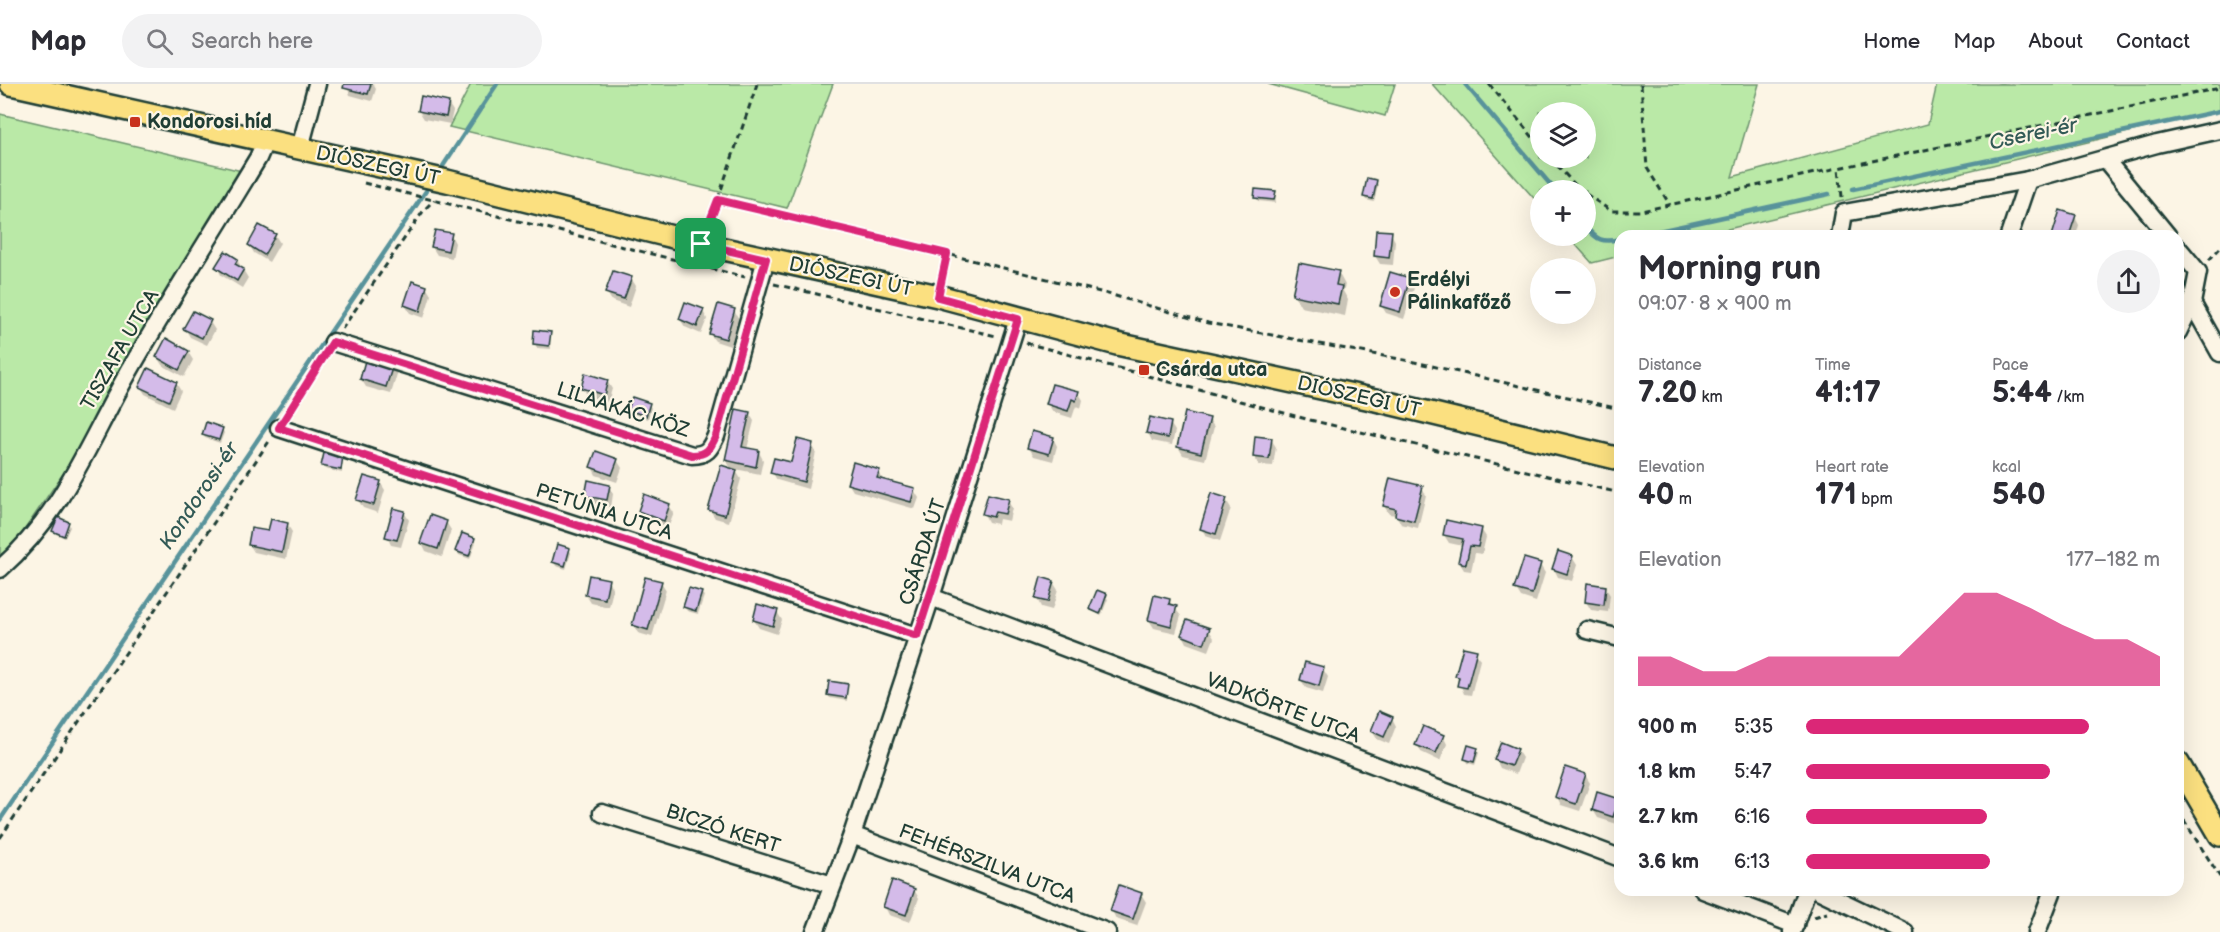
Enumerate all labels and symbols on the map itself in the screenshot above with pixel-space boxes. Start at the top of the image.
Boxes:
place label: Kondorosi híd [147,110,272,134]
water label: Cserei-ér [1987,112,2081,156]
marker: Kondorosi híd [128,115,142,129]
street label: DIÓSZEGI ÚT [314,140,442,191]
pin [675,218,726,269]
street label: DIÓSZEGI ÚT [787,251,915,302]
place label: Erdélyi Pálinkafőző [1407,268,1511,315]
street label: TISZAFA UTCA [76,285,165,415]
marker: Erdélyi Pálinkafőző [1388,285,1402,299]
place label: Csárda utca [1156,358,1268,382]
marker: Csárda utca [1137,363,1151,377]
street label: DIÓSZEGI ÚT [1295,370,1423,423]
street label: LILAAKÁC KÖZ [554,376,693,443]
water label: Kondorosi-ér [154,436,245,554]
street label: PETÚNIA UTCA [533,478,677,546]
street label: CSÁRDA ÚT [894,495,951,608]
street label: VADKÖRTE UTCA [1203,667,1364,749]
street label: BICZÓ KERT [663,798,784,859]
street label: FEHÉRSZILVA UTCA [895,818,1080,909]

